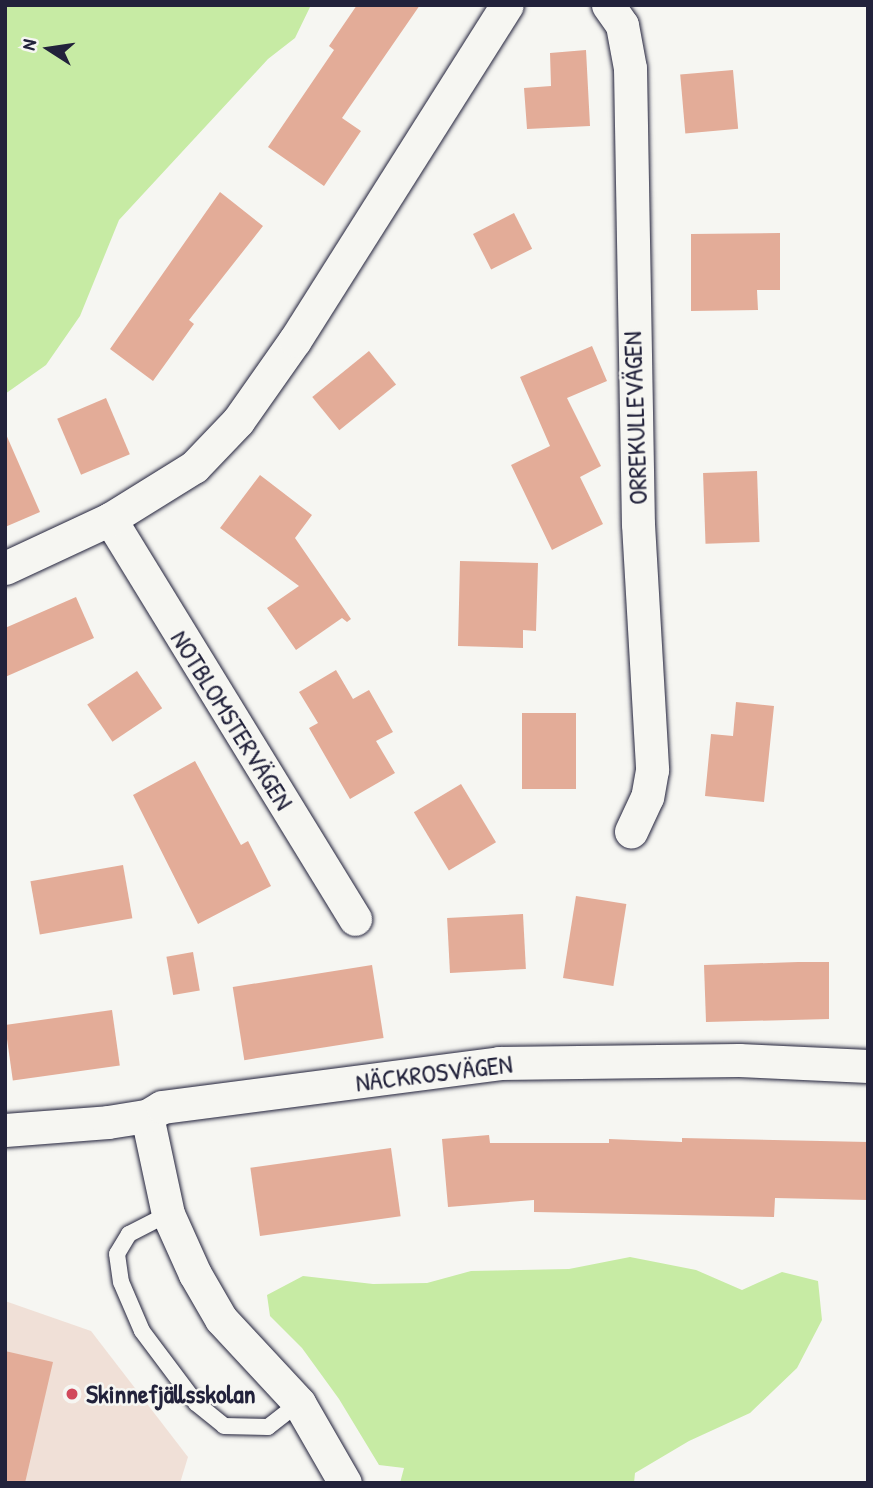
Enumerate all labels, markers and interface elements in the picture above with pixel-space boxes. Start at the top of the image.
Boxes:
north arrow [14,14,84,84]
text: N [15,37,42,52]
street label: ORREKULLEVÄGEN [616,331,654,505]
street label: NOTBLOMSTERVÄGEN [164,624,300,816]
street label: NÄCKROSVÄGEN [354,1048,514,1098]
place label: Skinnefjällsskolan [86,1378,255,1410]
marker: Skinnefjällsskolan [64,1386,80,1402]

